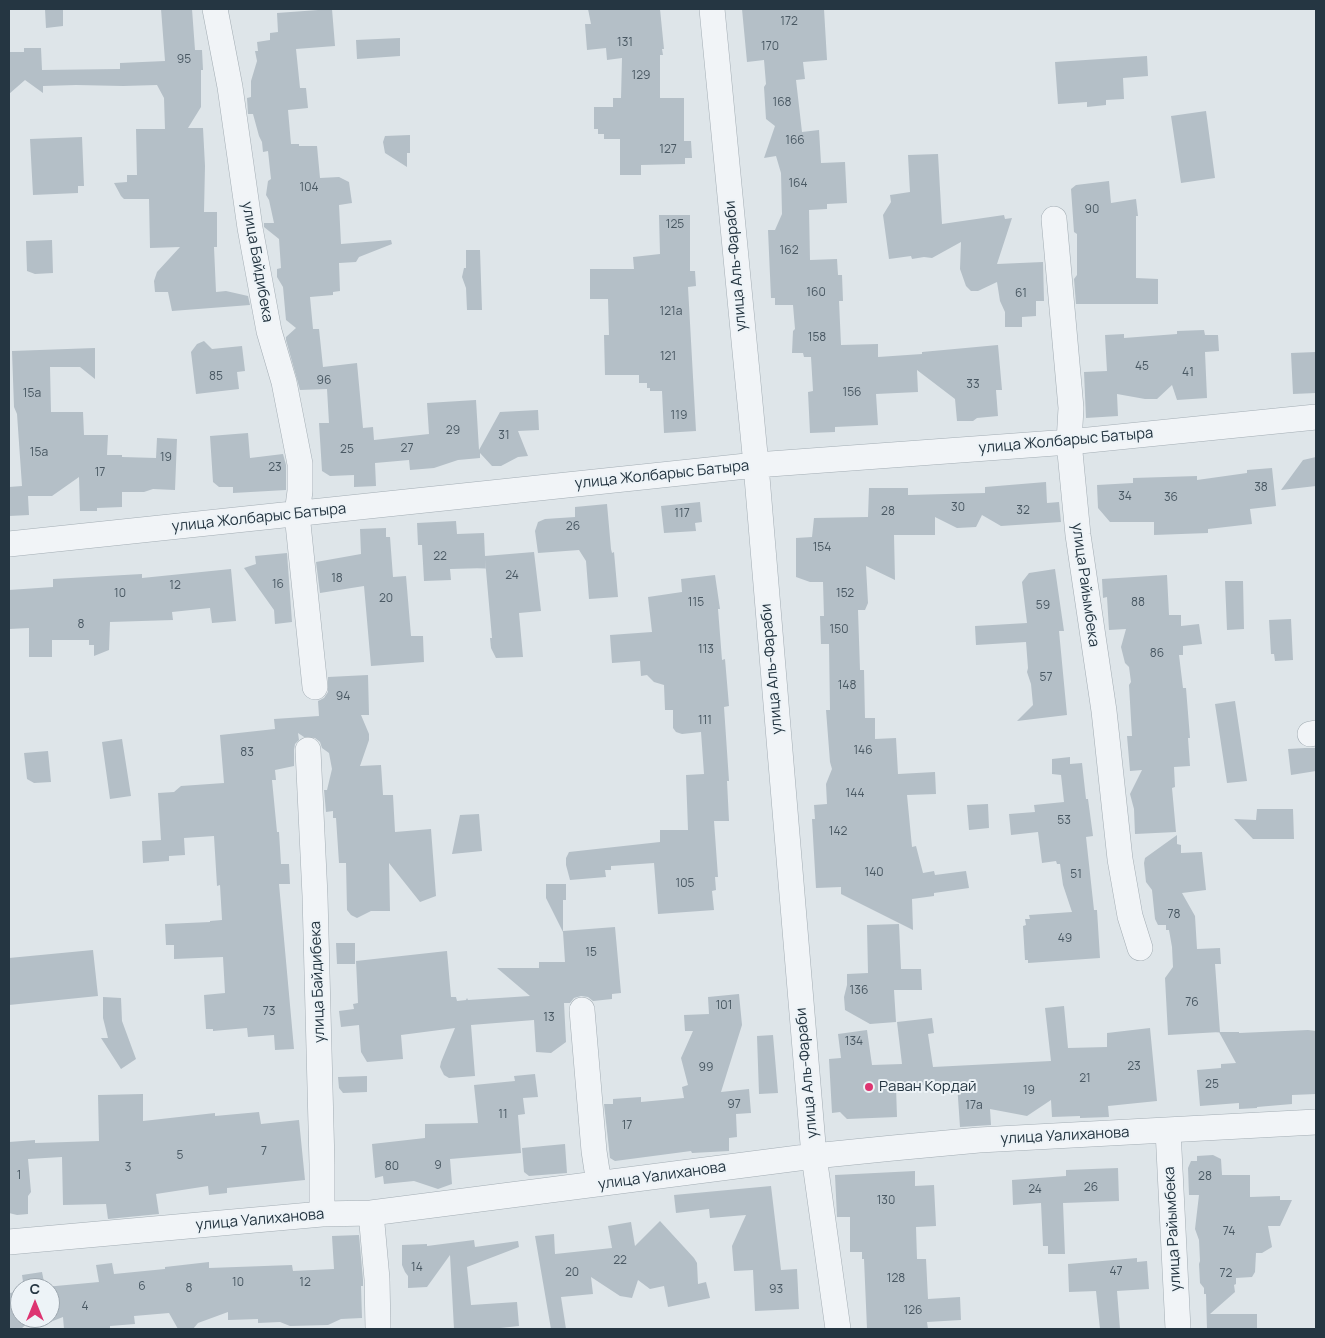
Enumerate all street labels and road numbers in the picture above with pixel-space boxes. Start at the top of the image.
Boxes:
street label: улица Байдибека [238,200,276,324]
street label: улица Аль-Фараби [721,200,751,332]
street label: улица Жолбарыс Батыра [978,424,1154,458]
street label: улица Жолбарыс Батыра [574,457,750,493]
street label: улица Жолбарыс Батыра [171,500,347,536]
street label: улица Райымбека [1067,522,1103,648]
street label: улица Аль-Фараби [757,603,787,735]
street label: улица Байдибека [307,921,329,1043]
street label: улица Аль-Фараби [792,1007,822,1139]
street label: улица Уалиханова [1000,1124,1130,1148]
street label: улица Уалиханова [597,1158,727,1194]
street label: улица Райымбека [1161,1166,1185,1292]
street label: улица Уалиханова [195,1205,325,1235]

